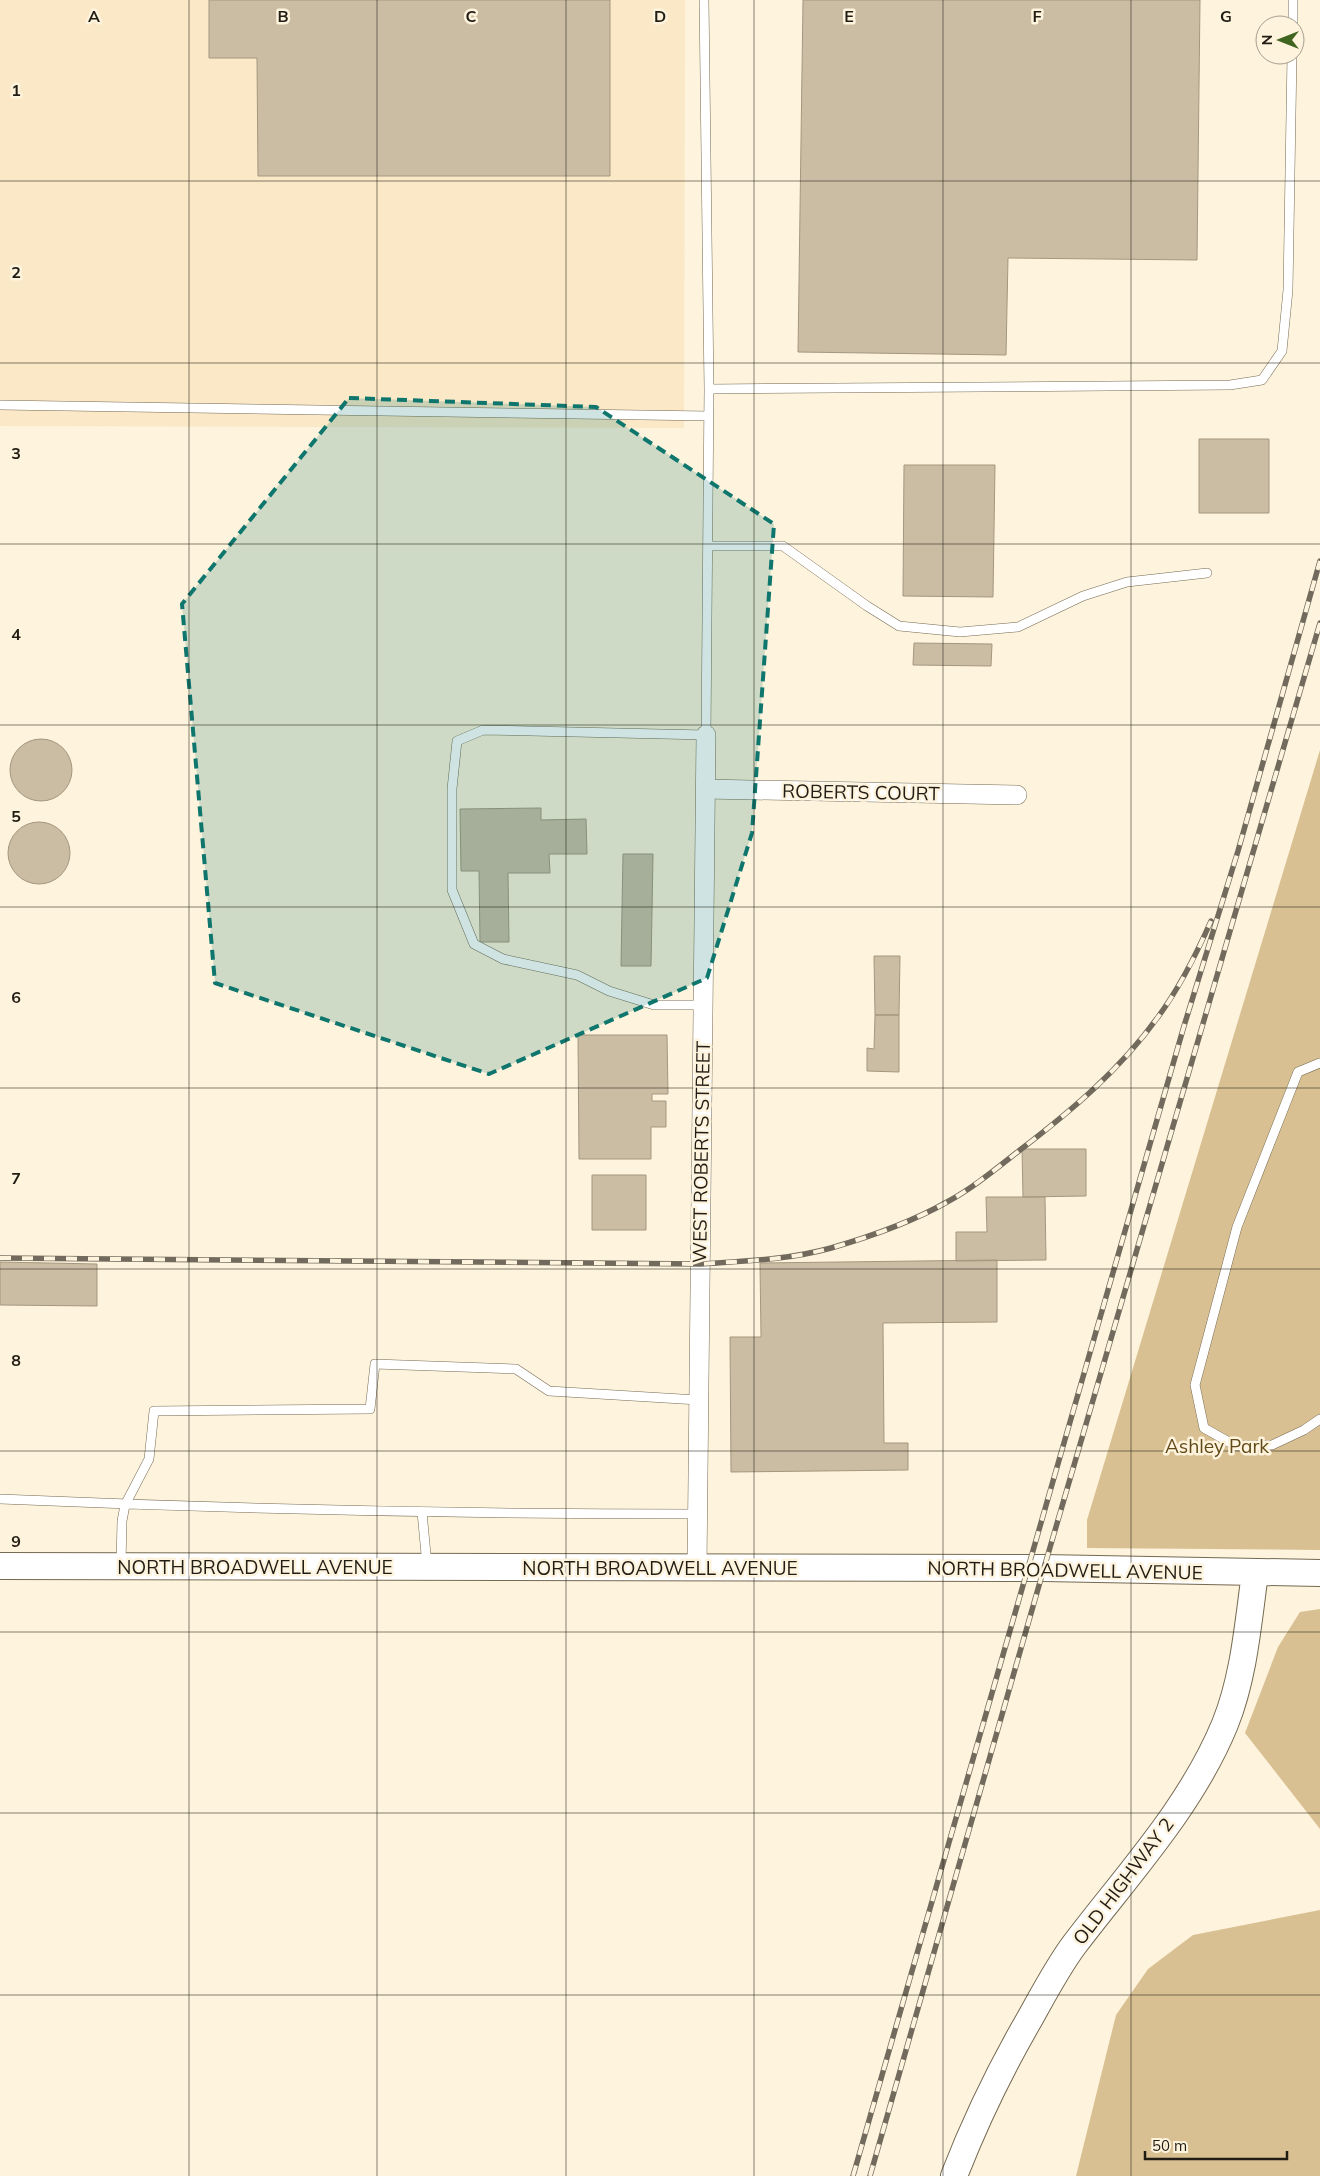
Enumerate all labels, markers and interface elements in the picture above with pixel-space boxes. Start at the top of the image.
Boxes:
text: A [88,6,100,26]
text: B [277,6,289,26]
text: C [466,6,477,26]
text: D [654,6,666,26]
text: E [844,6,854,26]
text: F [1032,6,1042,26]
text: G [1220,6,1232,26]
north arrow [1255,15,1305,65]
text: N [1258,35,1276,45]
text: 1 [11,80,21,100]
text: 2 [11,262,21,282]
text: 3 [11,443,21,463]
text: 4 [11,624,21,644]
street label: ROBERTS COURT [782,779,941,805]
text: 5 [11,806,21,826]
text: 6 [11,987,21,1007]
street label: WEST ROBERTS STREET [687,1040,715,1263]
text: 7 [11,1168,21,1188]
text: 8 [11,1350,21,1370]
park label: Ashley Park [1165,1434,1269,1458]
text: 9 [11,1531,21,1551]
street label: NORTH BROADWELL AVENUE [117,1555,393,1579]
street label: NORTH BROADWELL AVENUE [522,1556,798,1580]
street label: NORTH BROADWELL AVENUE [927,1556,1203,1584]
street label: OLD HIGHWAY 2 [1067,1813,1179,1949]
scale bar [1145,2128,1288,2160]
text: 50 m [1152,2136,1187,2155]

